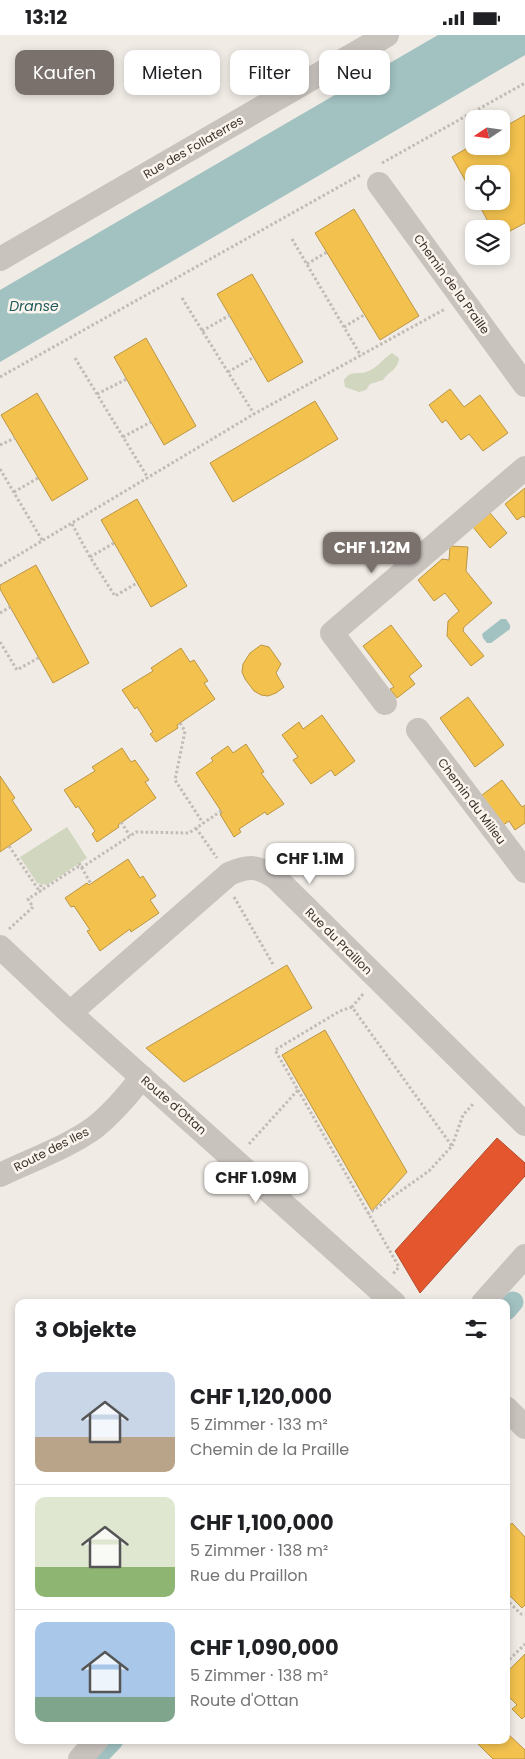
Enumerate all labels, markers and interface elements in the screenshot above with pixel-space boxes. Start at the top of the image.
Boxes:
text: 13:12 [25,4,67,31]
chip: Kaufen [15,50,114,95]
chip: Mieten [124,50,220,95]
chip: Filter [230,50,309,95]
chip: Neu [319,50,390,95]
north arrow [465,110,510,155]
map controls [465,110,510,265]
street label: Rue des Follaterres [140,111,246,183]
button: locate [465,165,510,210]
button: layers [465,220,510,265]
street label: Chemin de la Praille [410,231,494,337]
water label: Dranse [9,296,59,316]
pin: CHF 1.12M [315,531,429,574]
text: CHF 1.12M [334,536,410,559]
street label: Chemin du Milieu [434,754,510,848]
pin: CHF 1.1M [258,843,362,885]
text: CHF 1.1M [276,847,344,870]
street label: Rue du Praillon [302,904,376,978]
street label: Route d'Ottan [138,1072,210,1138]
street label: Route des Iles [10,1123,92,1175]
pin: CHF 1.09M [199,1161,313,1204]
text: CHF 1.09M [215,1166,297,1189]
text: 3 Objekte [35,1315,136,1344]
icon: filters [462,1315,490,1343]
text: CHF 1,120,000 [190,1382,332,1411]
icon: home [75,1392,135,1452]
text: 5 Zimmer · 133 m² [190,1413,328,1436]
text: Chemin de la Praille [190,1438,349,1461]
text: CHF 1,100,000 [190,1508,334,1537]
icon: home [75,1517,135,1577]
text: 5 Zimmer · 138 m² [190,1539,328,1562]
text: Rue du Praillon [190,1564,308,1587]
text: CHF 1,090,000 [190,1633,339,1662]
icon: home [75,1642,135,1702]
text: 5 Zimmer · 138 m² [190,1664,328,1687]
text: Route d'Ottan [190,1689,299,1712]

